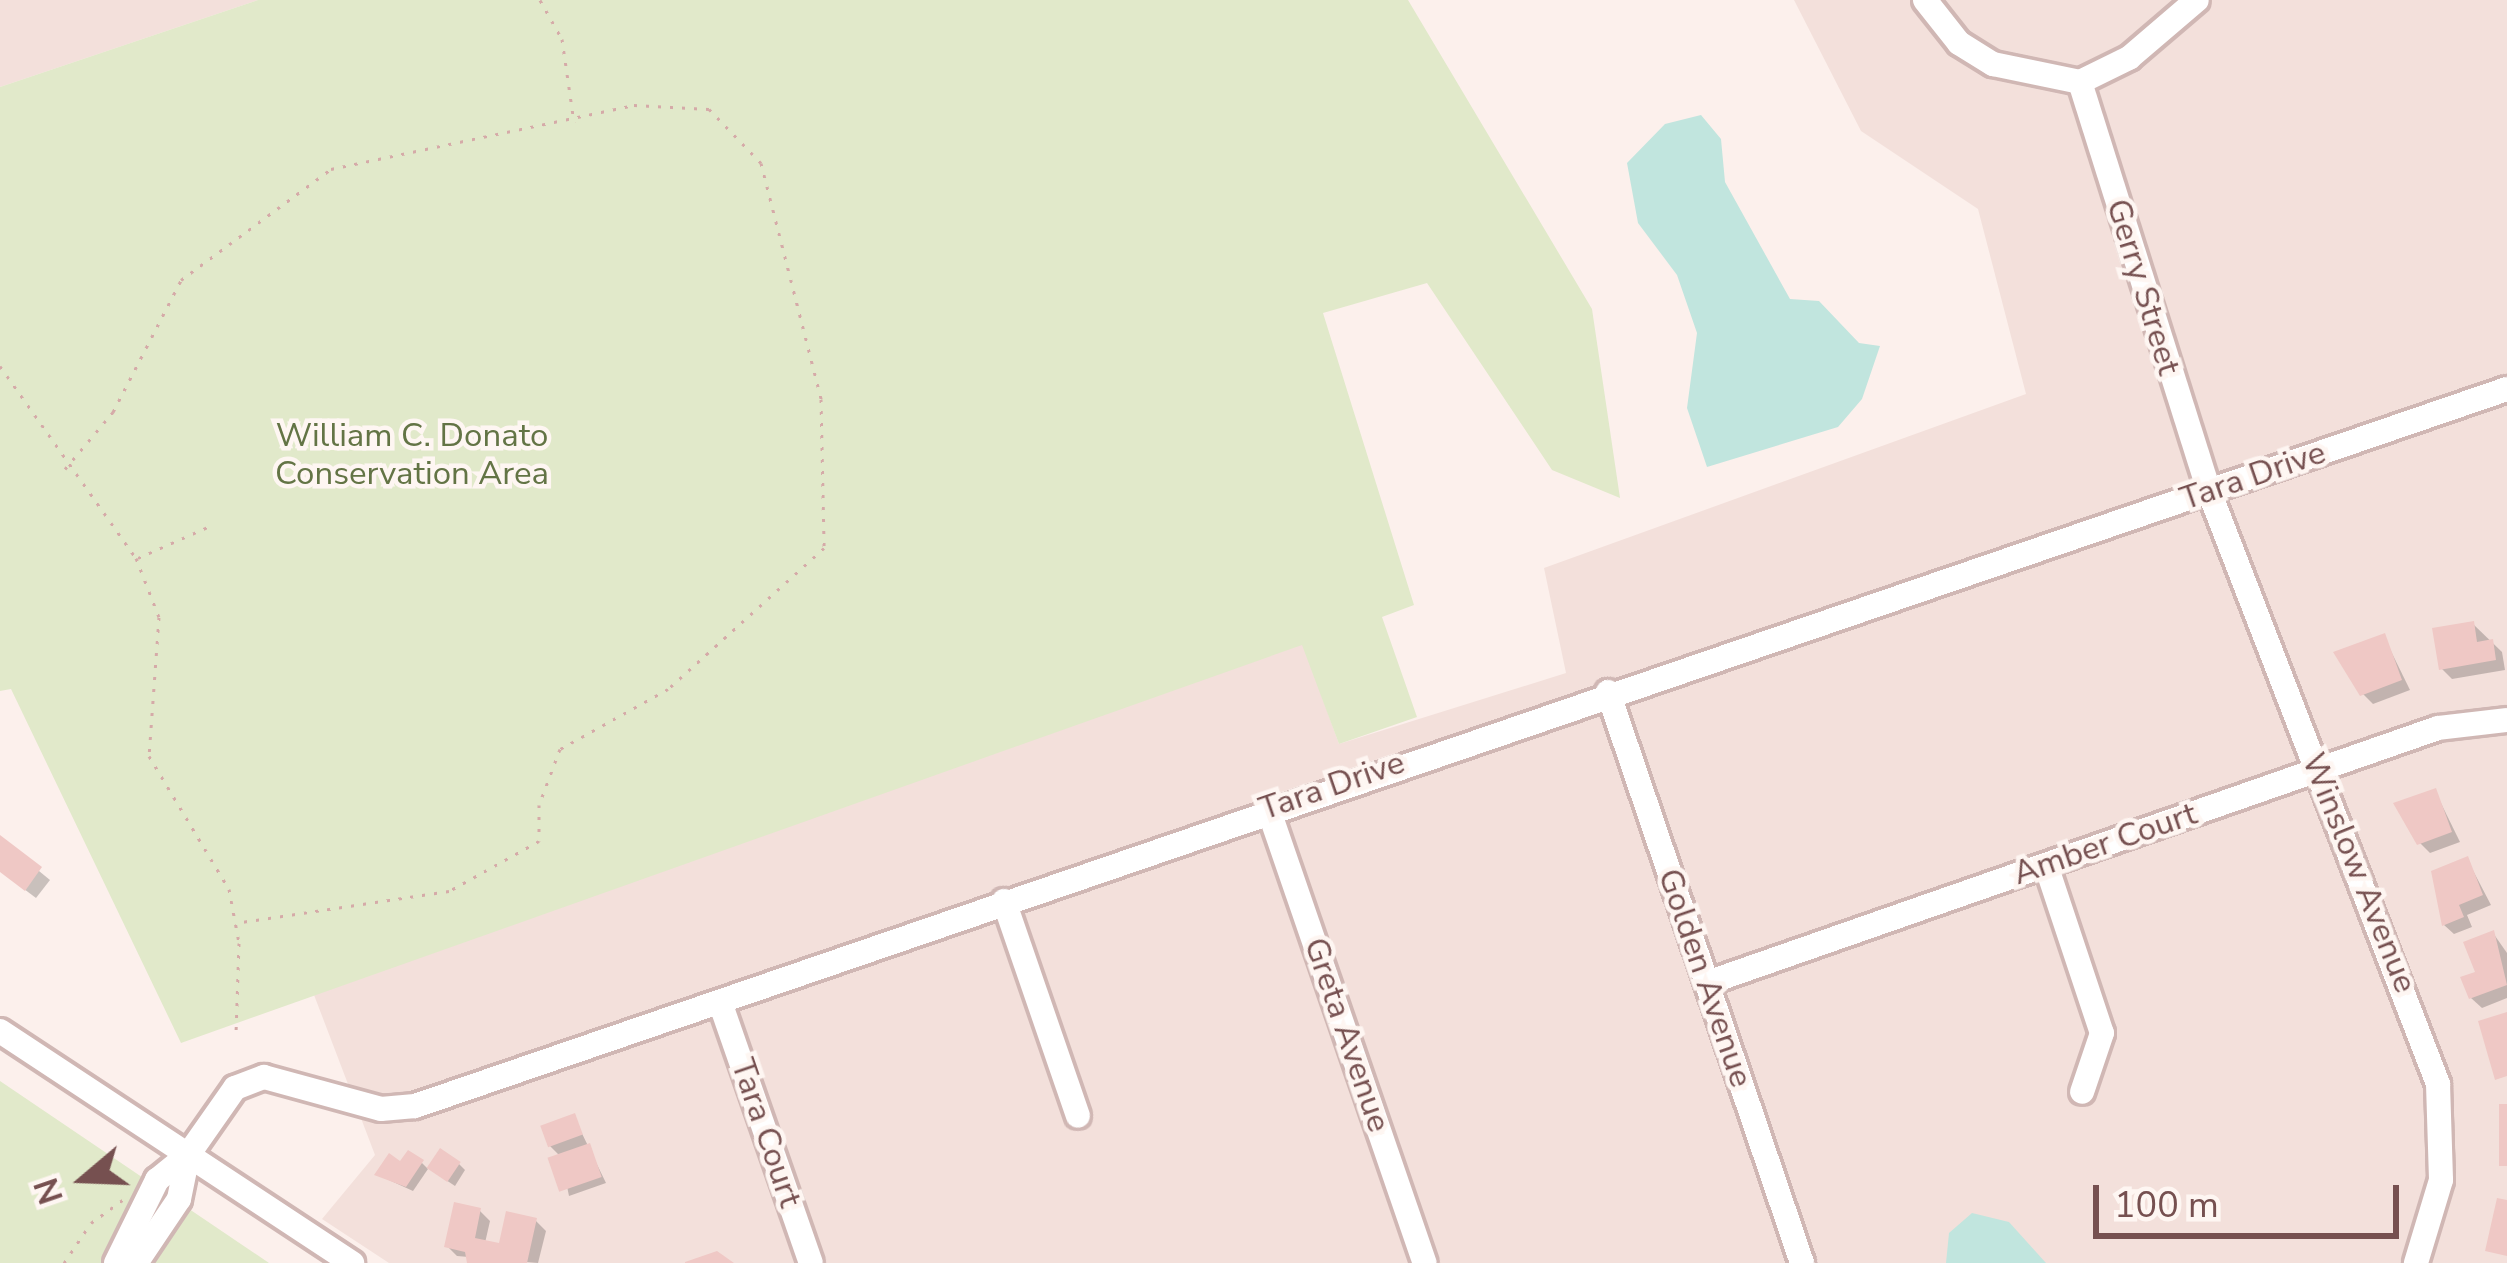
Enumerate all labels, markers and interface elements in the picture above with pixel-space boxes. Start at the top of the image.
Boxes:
street label: Gerry Street [2098,194,2188,380]
park label: William C. Donato Conservation Area [275,416,549,494]
street label: Tara Drive [2175,433,2331,519]
street label: Tara Drive [1254,743,1410,829]
street label: Winslow Avenue [2293,747,2425,999]
street label: Amber Court [2008,794,2202,894]
street label: Golden Avenue [1649,864,1761,1092]
street label: Greta Avenue [1295,933,1399,1137]
street label: Tara Court [722,1053,810,1213]
north arrow [24,1119,144,1239]
scale bar [2099,1161,2405,1235]
text: N [24,1172,75,1210]
text: 100 m [2114,1181,2219,1230]

